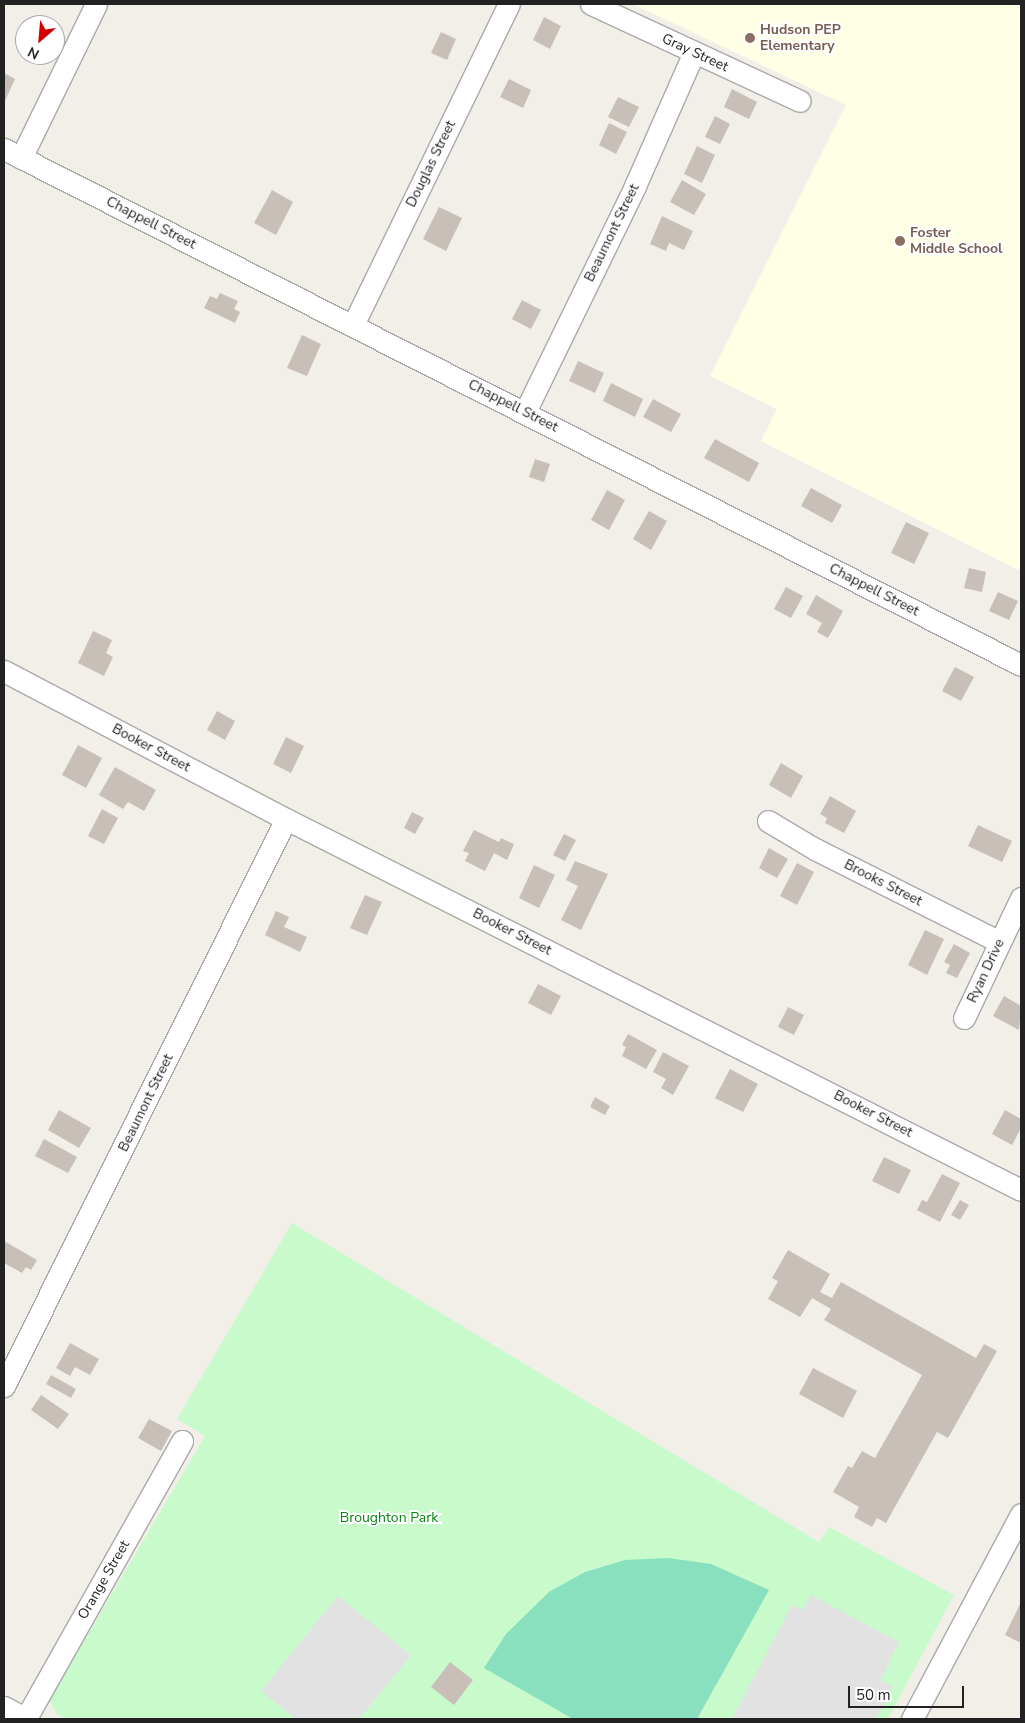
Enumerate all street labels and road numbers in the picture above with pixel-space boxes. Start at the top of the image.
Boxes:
street label: Gray Street [659,30,731,76]
street label: Douglas Street [403,118,459,210]
street label: Beaumont Street [581,181,643,285]
street label: Chappell Street [103,193,199,253]
street label: Chappell Street [465,376,561,436]
street label: Chappell Street [826,560,922,620]
street label: Booker Street [109,720,193,776]
street label: Brooks Street [841,856,925,910]
street label: Booker Street [470,905,554,959]
street label: Ryan Drive [964,936,1008,1006]
street label: Beaumont Street [115,1051,177,1155]
street label: Booker Street [831,1087,915,1141]
street label: Orange Street [75,1537,133,1623]

